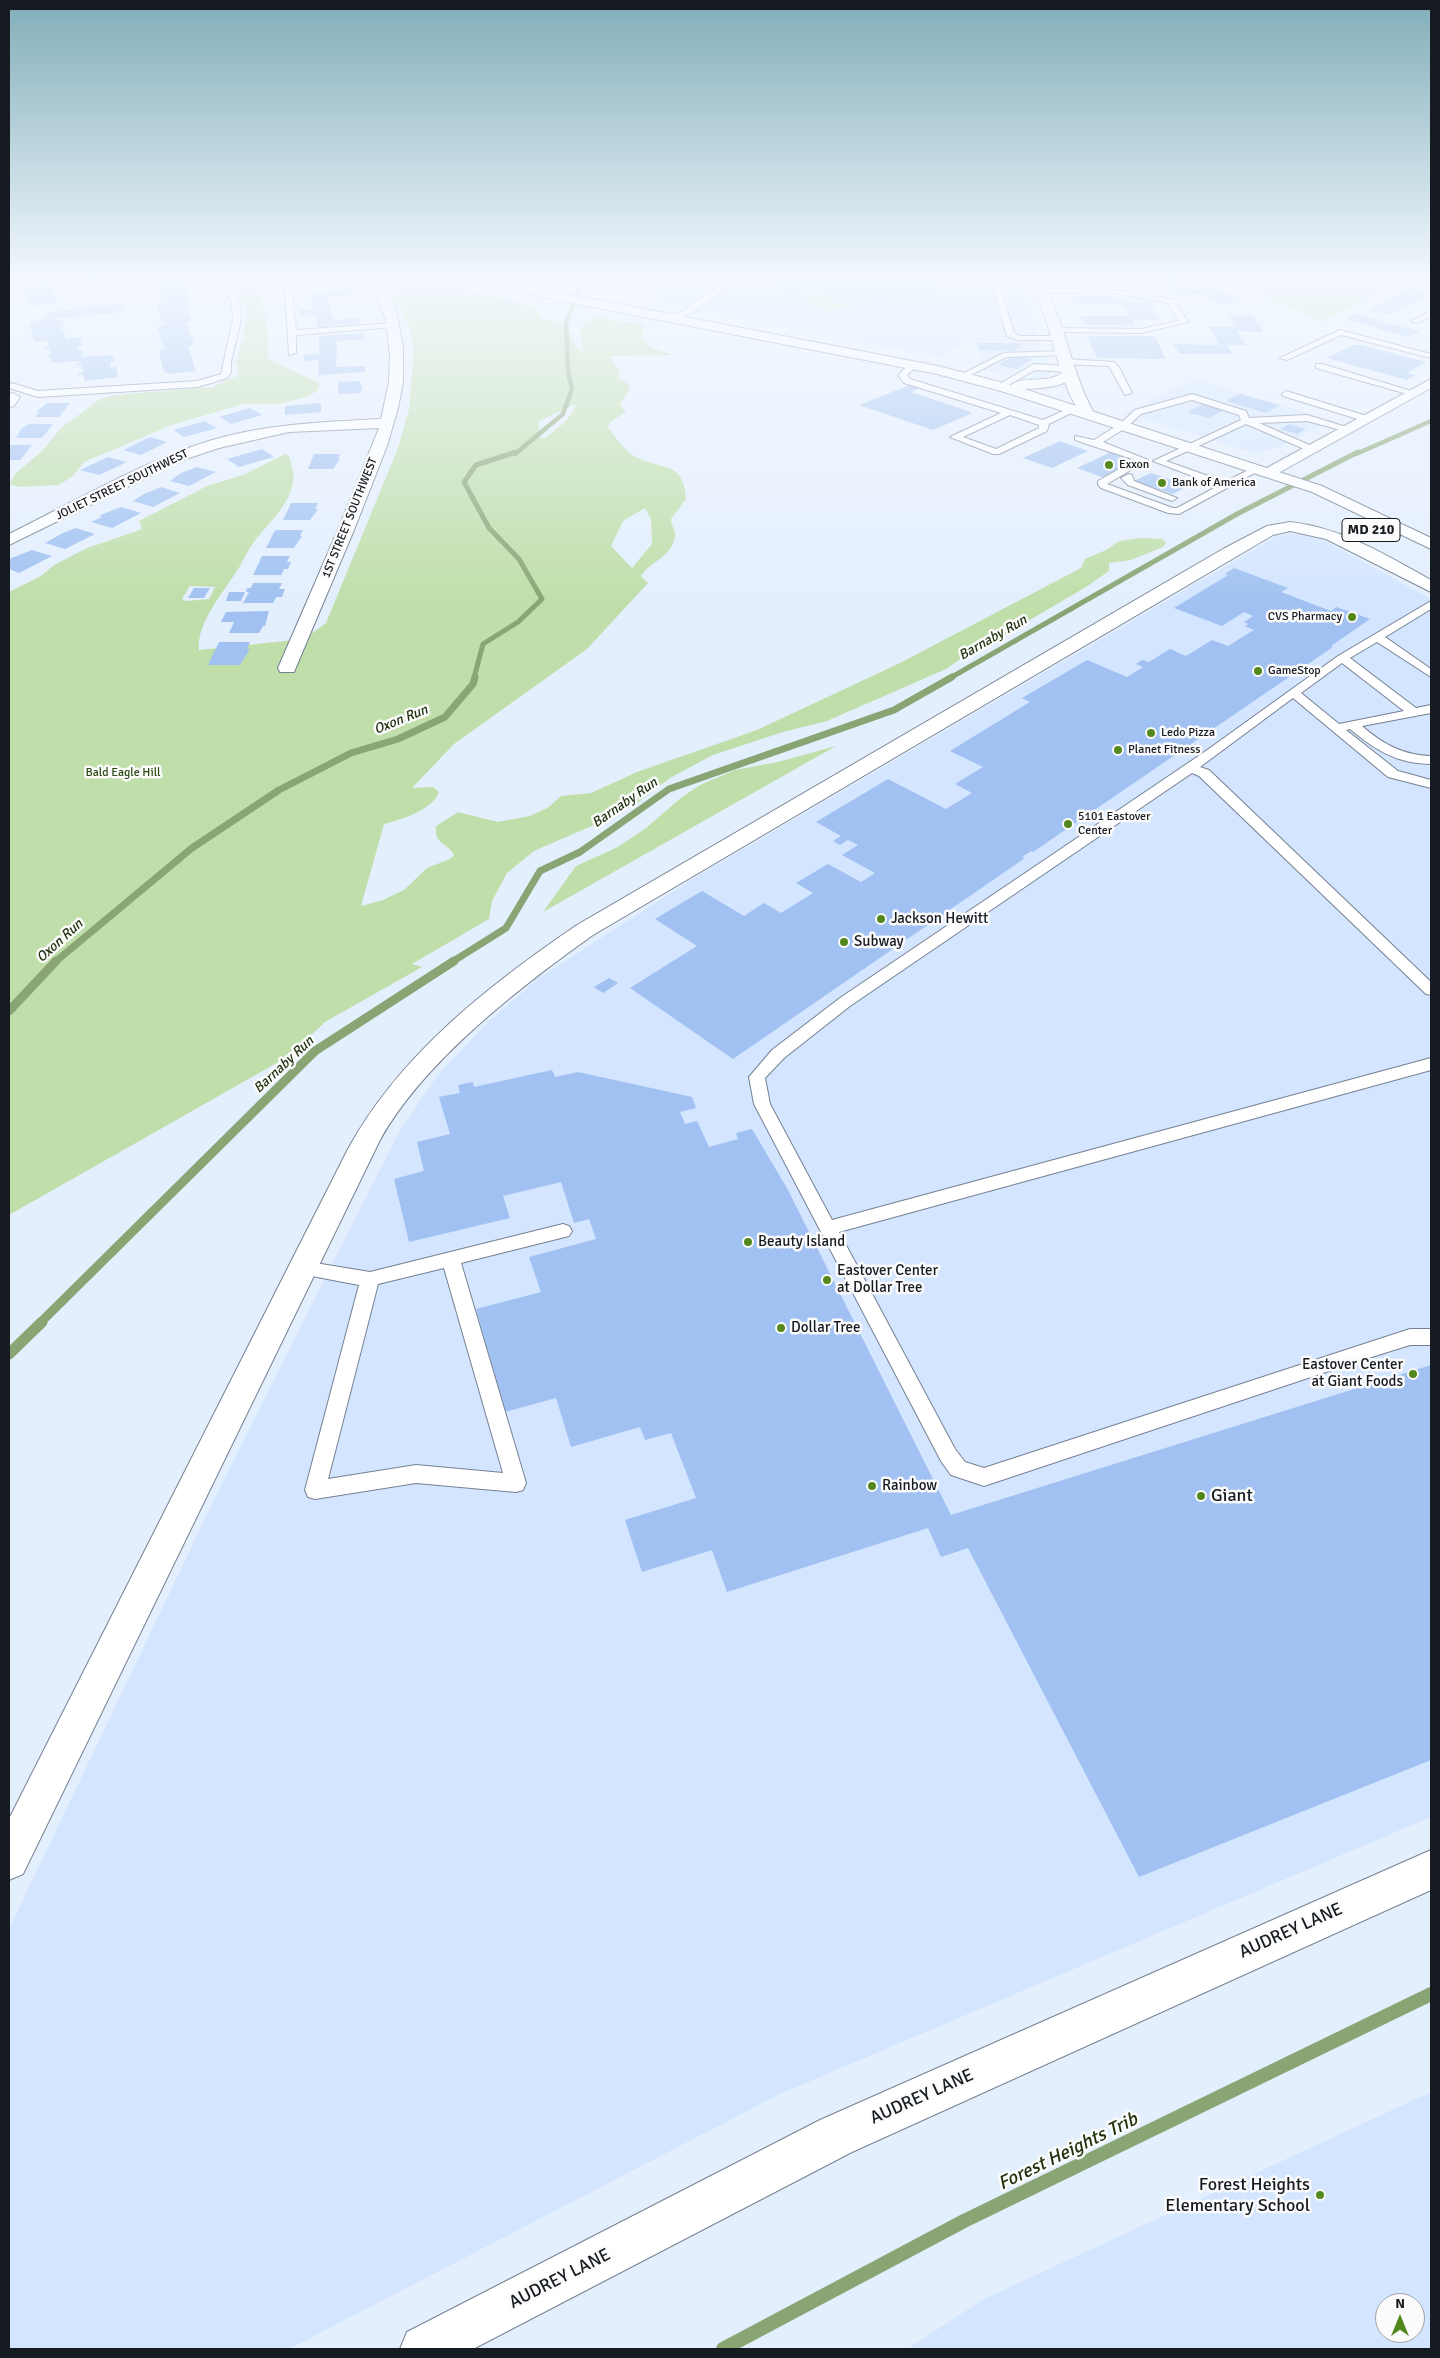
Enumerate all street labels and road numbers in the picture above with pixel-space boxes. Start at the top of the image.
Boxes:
street label: JOLIET STREET SOUTHWEST [53,447,191,523]
street label: 1ST STREET SOUTHWEST [319,456,381,580]
road number: MD 210 [1342,518,1400,542]
street label: AUDREY LANE [1236,1899,1346,1963]
street label: AUDREY LANE [867,2065,977,2129]
street label: AUDREY LANE [506,2244,614,2314]

